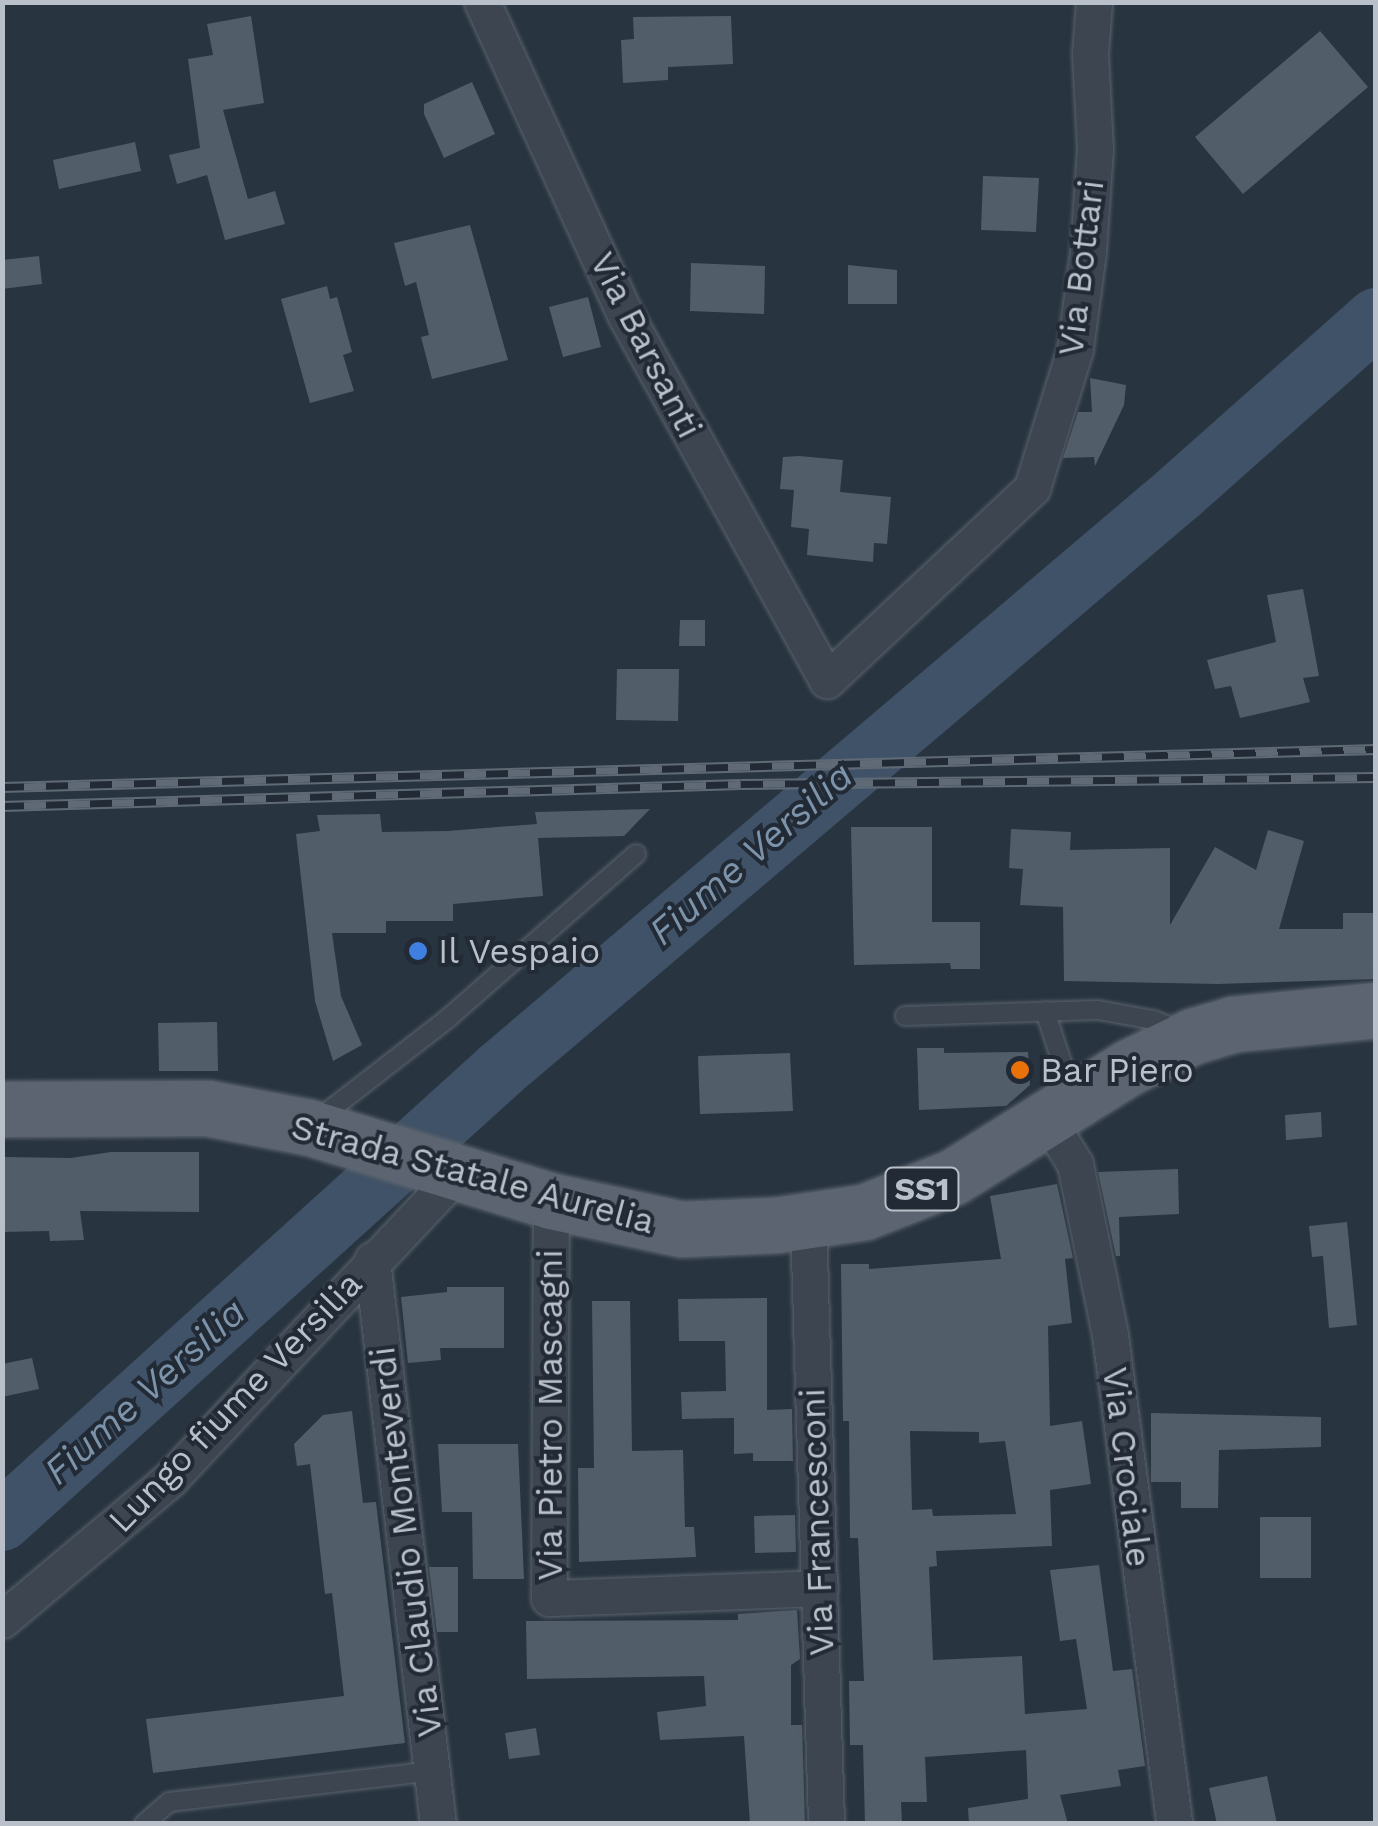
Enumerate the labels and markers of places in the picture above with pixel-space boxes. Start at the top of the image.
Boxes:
place label: Il Vespaio [438,930,603,972]
marker: Il Vespaio [407,940,429,962]
place label: Bar Piero [1040,1049,1194,1091]
marker: Bar Piero [1009,1059,1031,1081]

